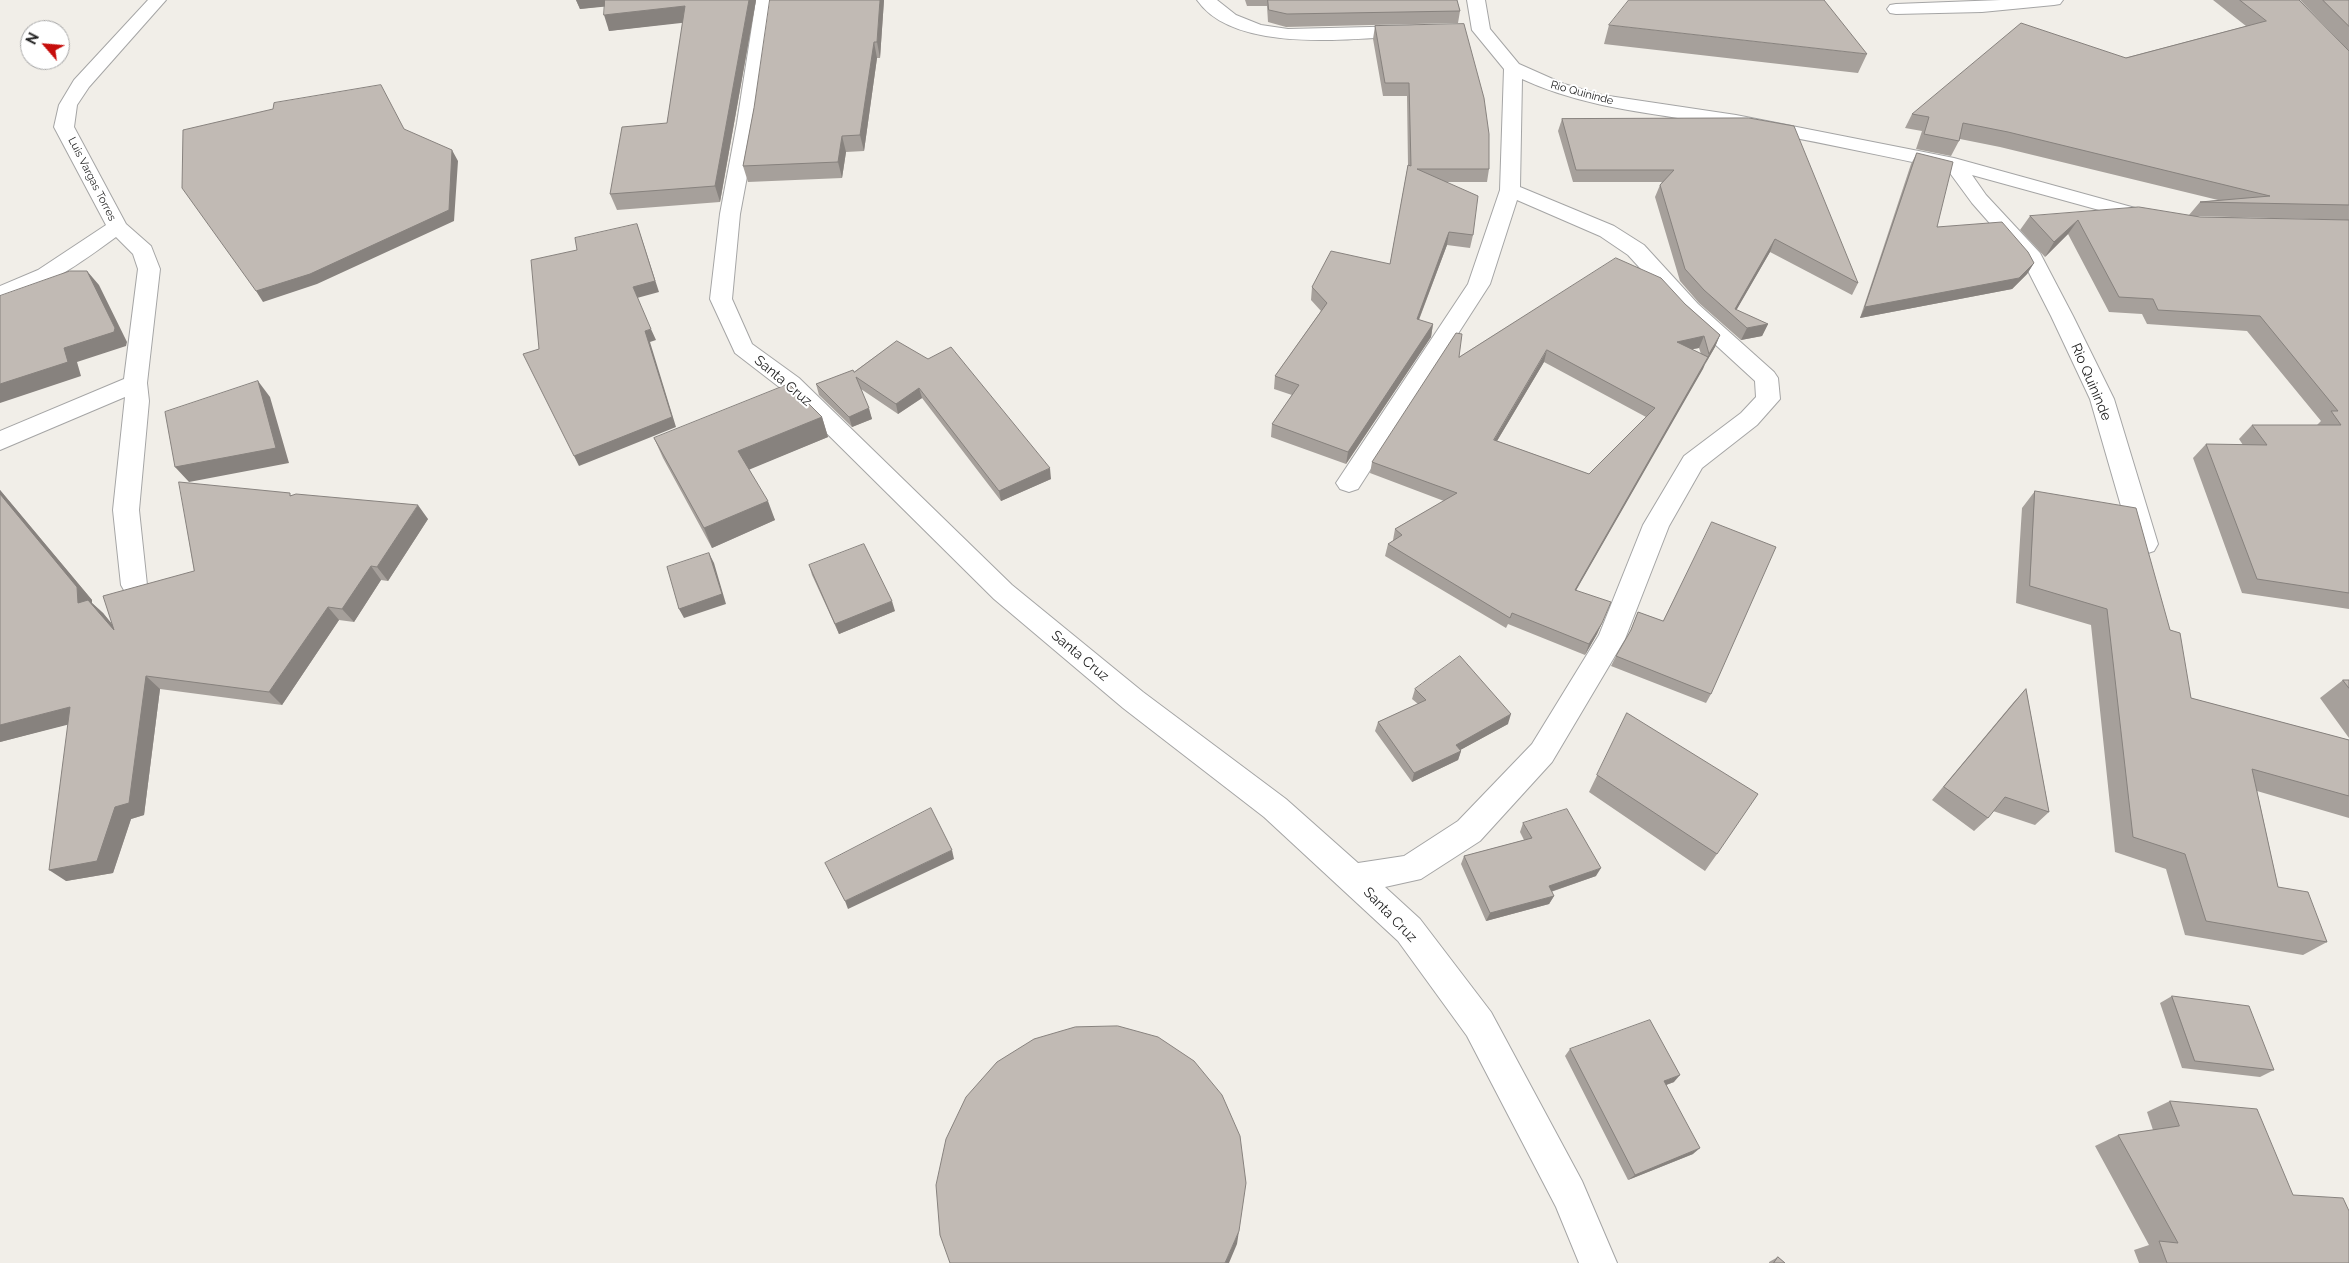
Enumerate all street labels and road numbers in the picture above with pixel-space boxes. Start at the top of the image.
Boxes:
street label: Rio Quininde [1549,78,1615,108]
street label: Luis Vargas Torres [65,135,119,223]
street label: Rio Quininde [2067,341,2115,423]
street label: Santa Cruz [751,352,815,410]
street label: Santa Cruz [1048,627,1112,685]
street label: Santa Cruz [1360,884,1420,946]

